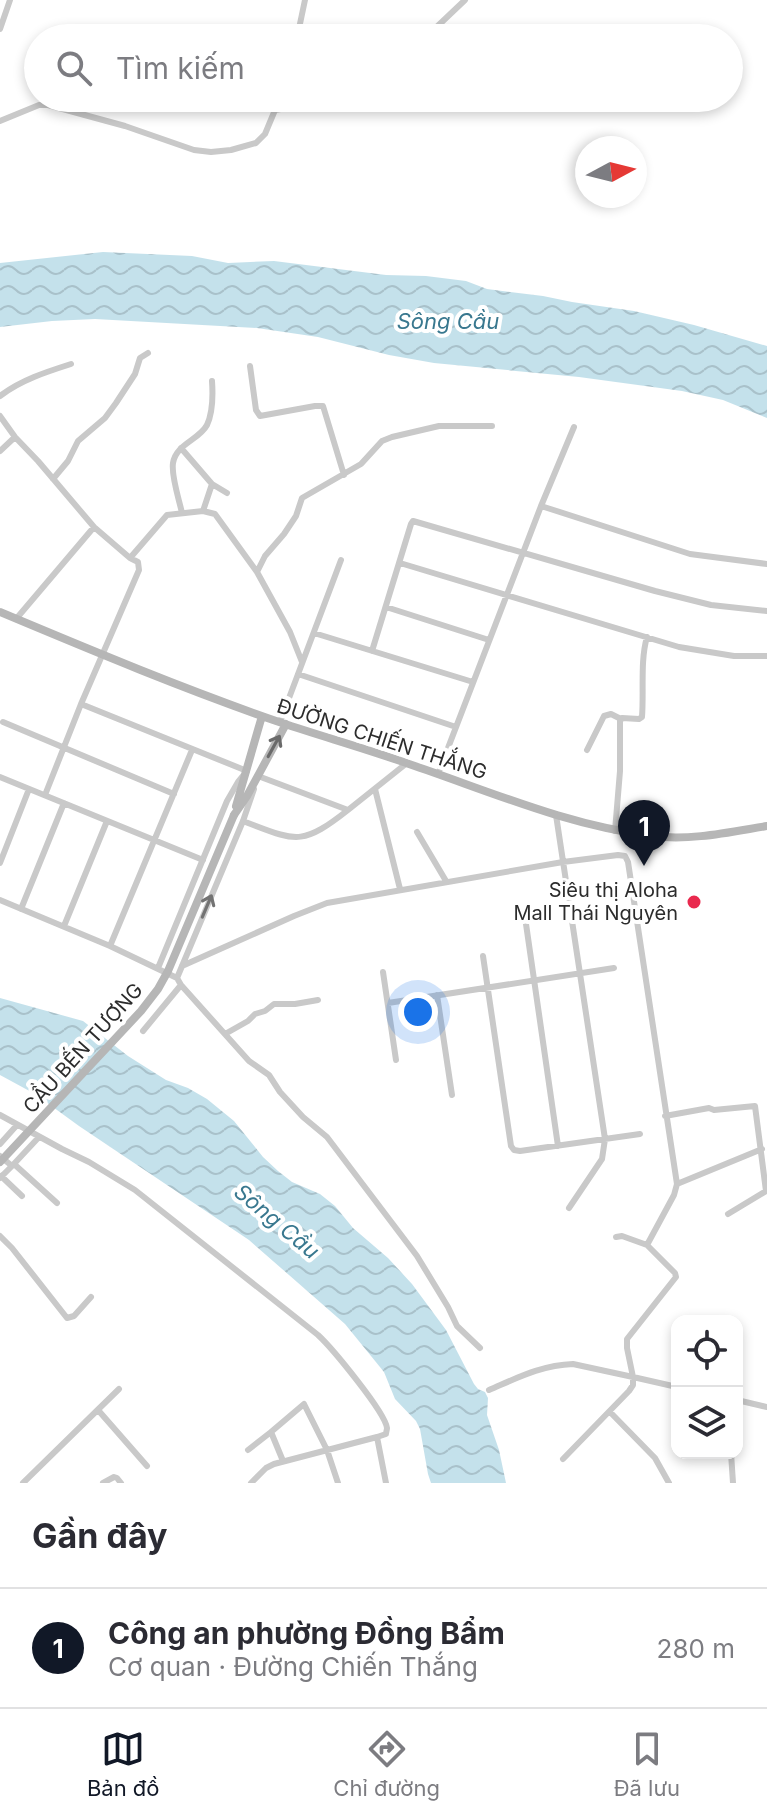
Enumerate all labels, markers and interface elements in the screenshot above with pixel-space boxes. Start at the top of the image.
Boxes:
search box [24,24,743,112]
icon: search [52,46,96,90]
text: Tìm kiếm [116,50,245,86]
north arrow [575,136,647,208]
water label: Sông Cầu [397,308,499,334]
street label: ĐƯỜNG CHIẾN THẮNG [274,690,491,784]
one-way arrow [267,734,282,758]
pin: 1 [618,800,670,866]
place label: Siêu thị Aloha Mall Thái Nguyên [513,878,678,925]
marker: Siêu thị Aloha Mall Thái Nguyên [685,893,703,911]
one-way arrow [201,894,216,919]
street label: CẦU BẾN TƯỢNG [15,975,148,1118]
your location [398,992,438,1032]
water label: Sông Cầu [229,1178,325,1264]
map controls [671,1315,743,1459]
button: locate [671,1315,743,1387]
button: layers [671,1387,743,1459]
text: Gần đây [32,1515,168,1556]
text: Công an phường Đồng Bẩm [108,1615,505,1651]
text: 1 [52,1633,64,1664]
text: 280 m [657,1633,735,1664]
text: Cơ quan · Đường Chiến Thắng [108,1651,478,1682]
tab: Bản đồ [87,1727,160,1801]
tab: Chỉ đường [333,1727,440,1801]
tab: Đã lưu [614,1727,680,1801]

